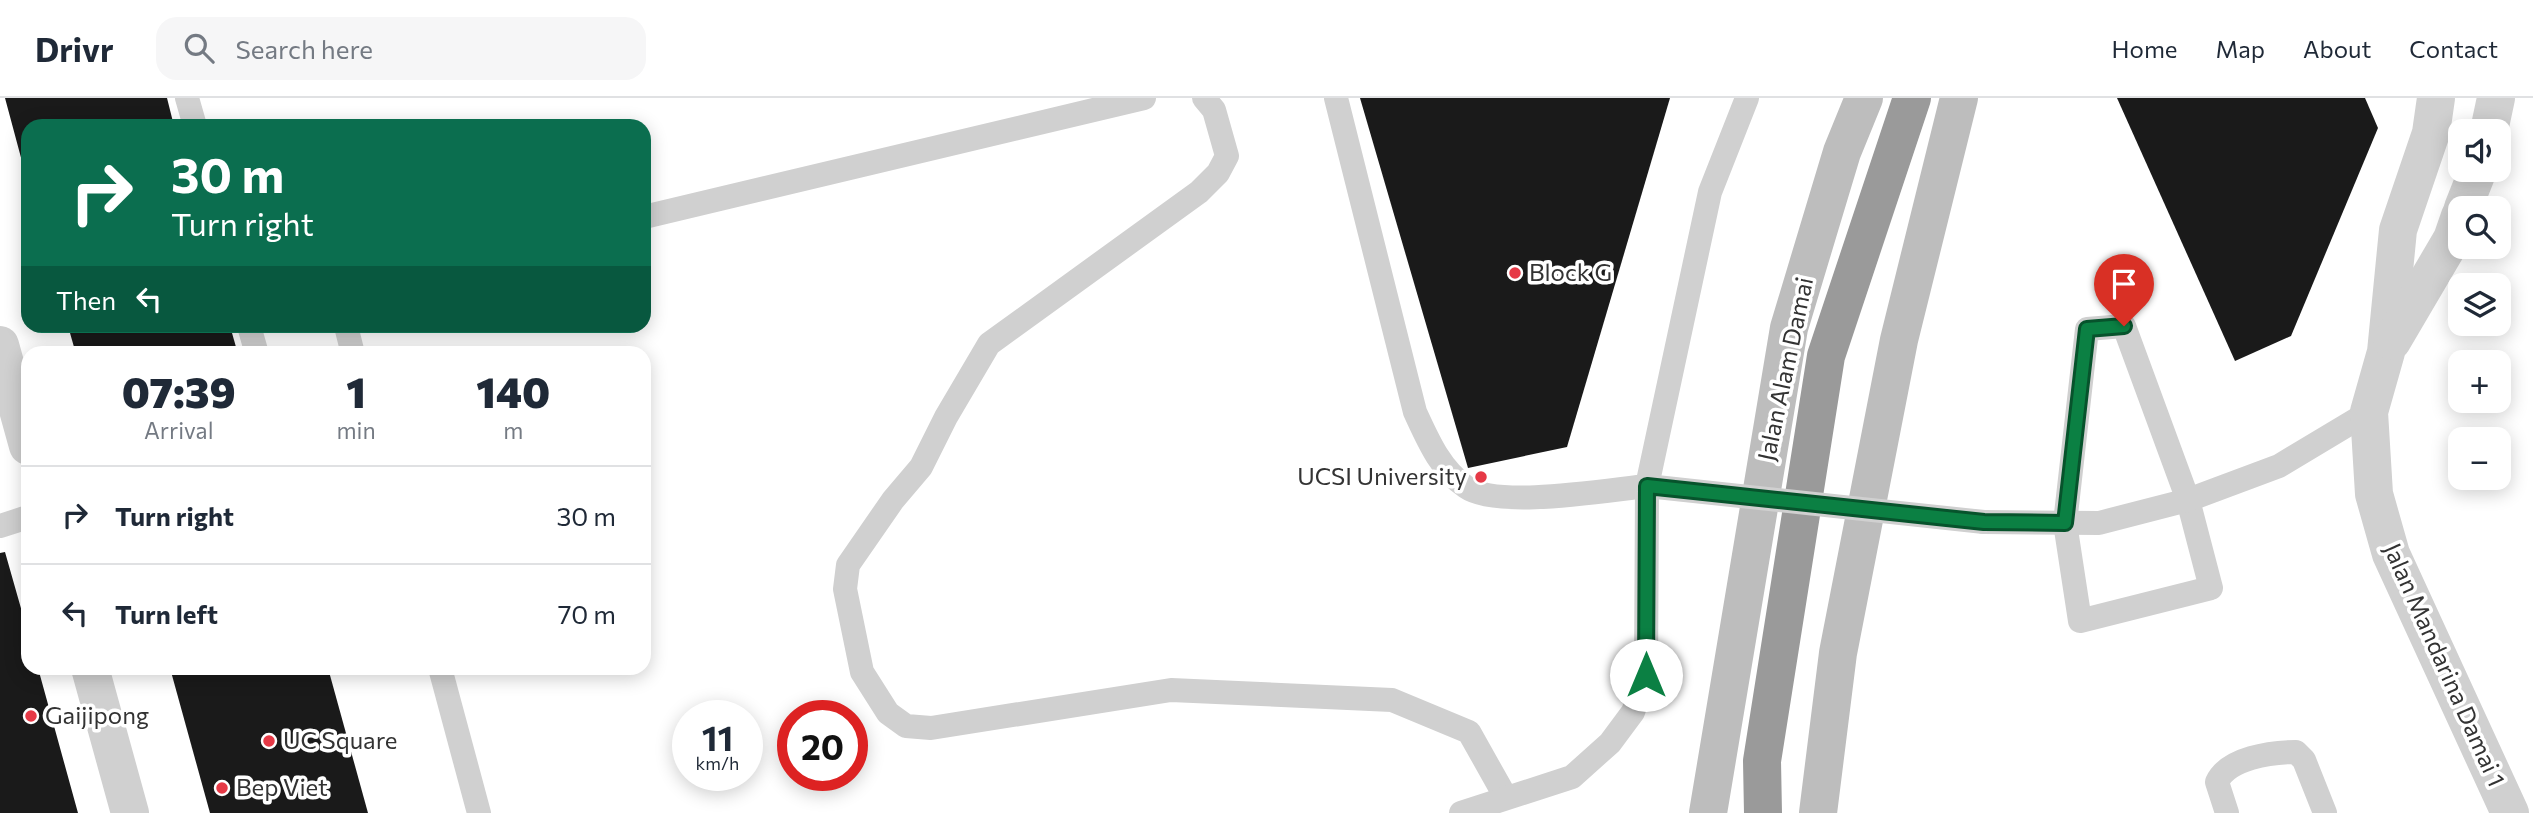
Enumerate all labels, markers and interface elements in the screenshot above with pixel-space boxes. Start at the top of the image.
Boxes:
search box [156,17,646,80]
text: Drivr [35,28,114,69]
icon: search [180,29,218,67]
text: Search here [236,33,373,64]
text: Home [2112,34,2178,63]
text: Map [2216,34,2265,63]
text: About [2303,34,2371,63]
text: Contact [2409,34,2498,63]
map controls [2448,119,2511,490]
button: sound [2448,119,2511,182]
text: 30 m [171,143,284,203]
icon: right [56,147,147,238]
button: search [2448,196,2511,259]
text: Turn right [171,203,314,243]
pin [2094,254,2154,326]
place label: Block G [1529,257,1612,286]
marker: Block G [1507,265,1523,281]
icon: arrive [2105,265,2143,303]
button: layers [2448,273,2511,336]
street label: Jalan Alam Damai [1751,274,1818,463]
icon: left [130,280,168,318]
text: Then [56,284,116,315]
button: + [2448,350,2511,413]
text: 07:39 [122,365,236,417]
text: 1 [346,365,366,417]
text: 140 [476,365,550,417]
text: Arrival [144,416,214,444]
text: min [336,416,376,444]
text: m [503,416,523,444]
button: − [2448,427,2511,490]
place label: UCSI University [1297,461,1467,490]
marker: UCSI University [1473,469,1489,485]
icon: right [56,496,94,534]
text: Turn right [115,500,234,531]
text: 30 m [557,500,616,531]
street label: Jalan Mandarina Damai 1 [2379,538,2512,791]
icon: left [56,594,94,632]
text: Turn left [115,598,218,629]
text: 70 m [558,598,616,629]
position arrow [1609,638,1683,712]
place label: Gaijipong [45,700,149,729]
speed limit sign: 20 [777,700,868,791]
marker: Gaijipong [23,708,39,724]
text: 11 [702,715,733,758]
place label: UC Square [283,725,397,754]
marker: UC Square [261,733,277,749]
text: km/h [696,752,739,774]
place label: Bep Viet [236,772,328,801]
marker: Bep Viet [214,780,230,796]

